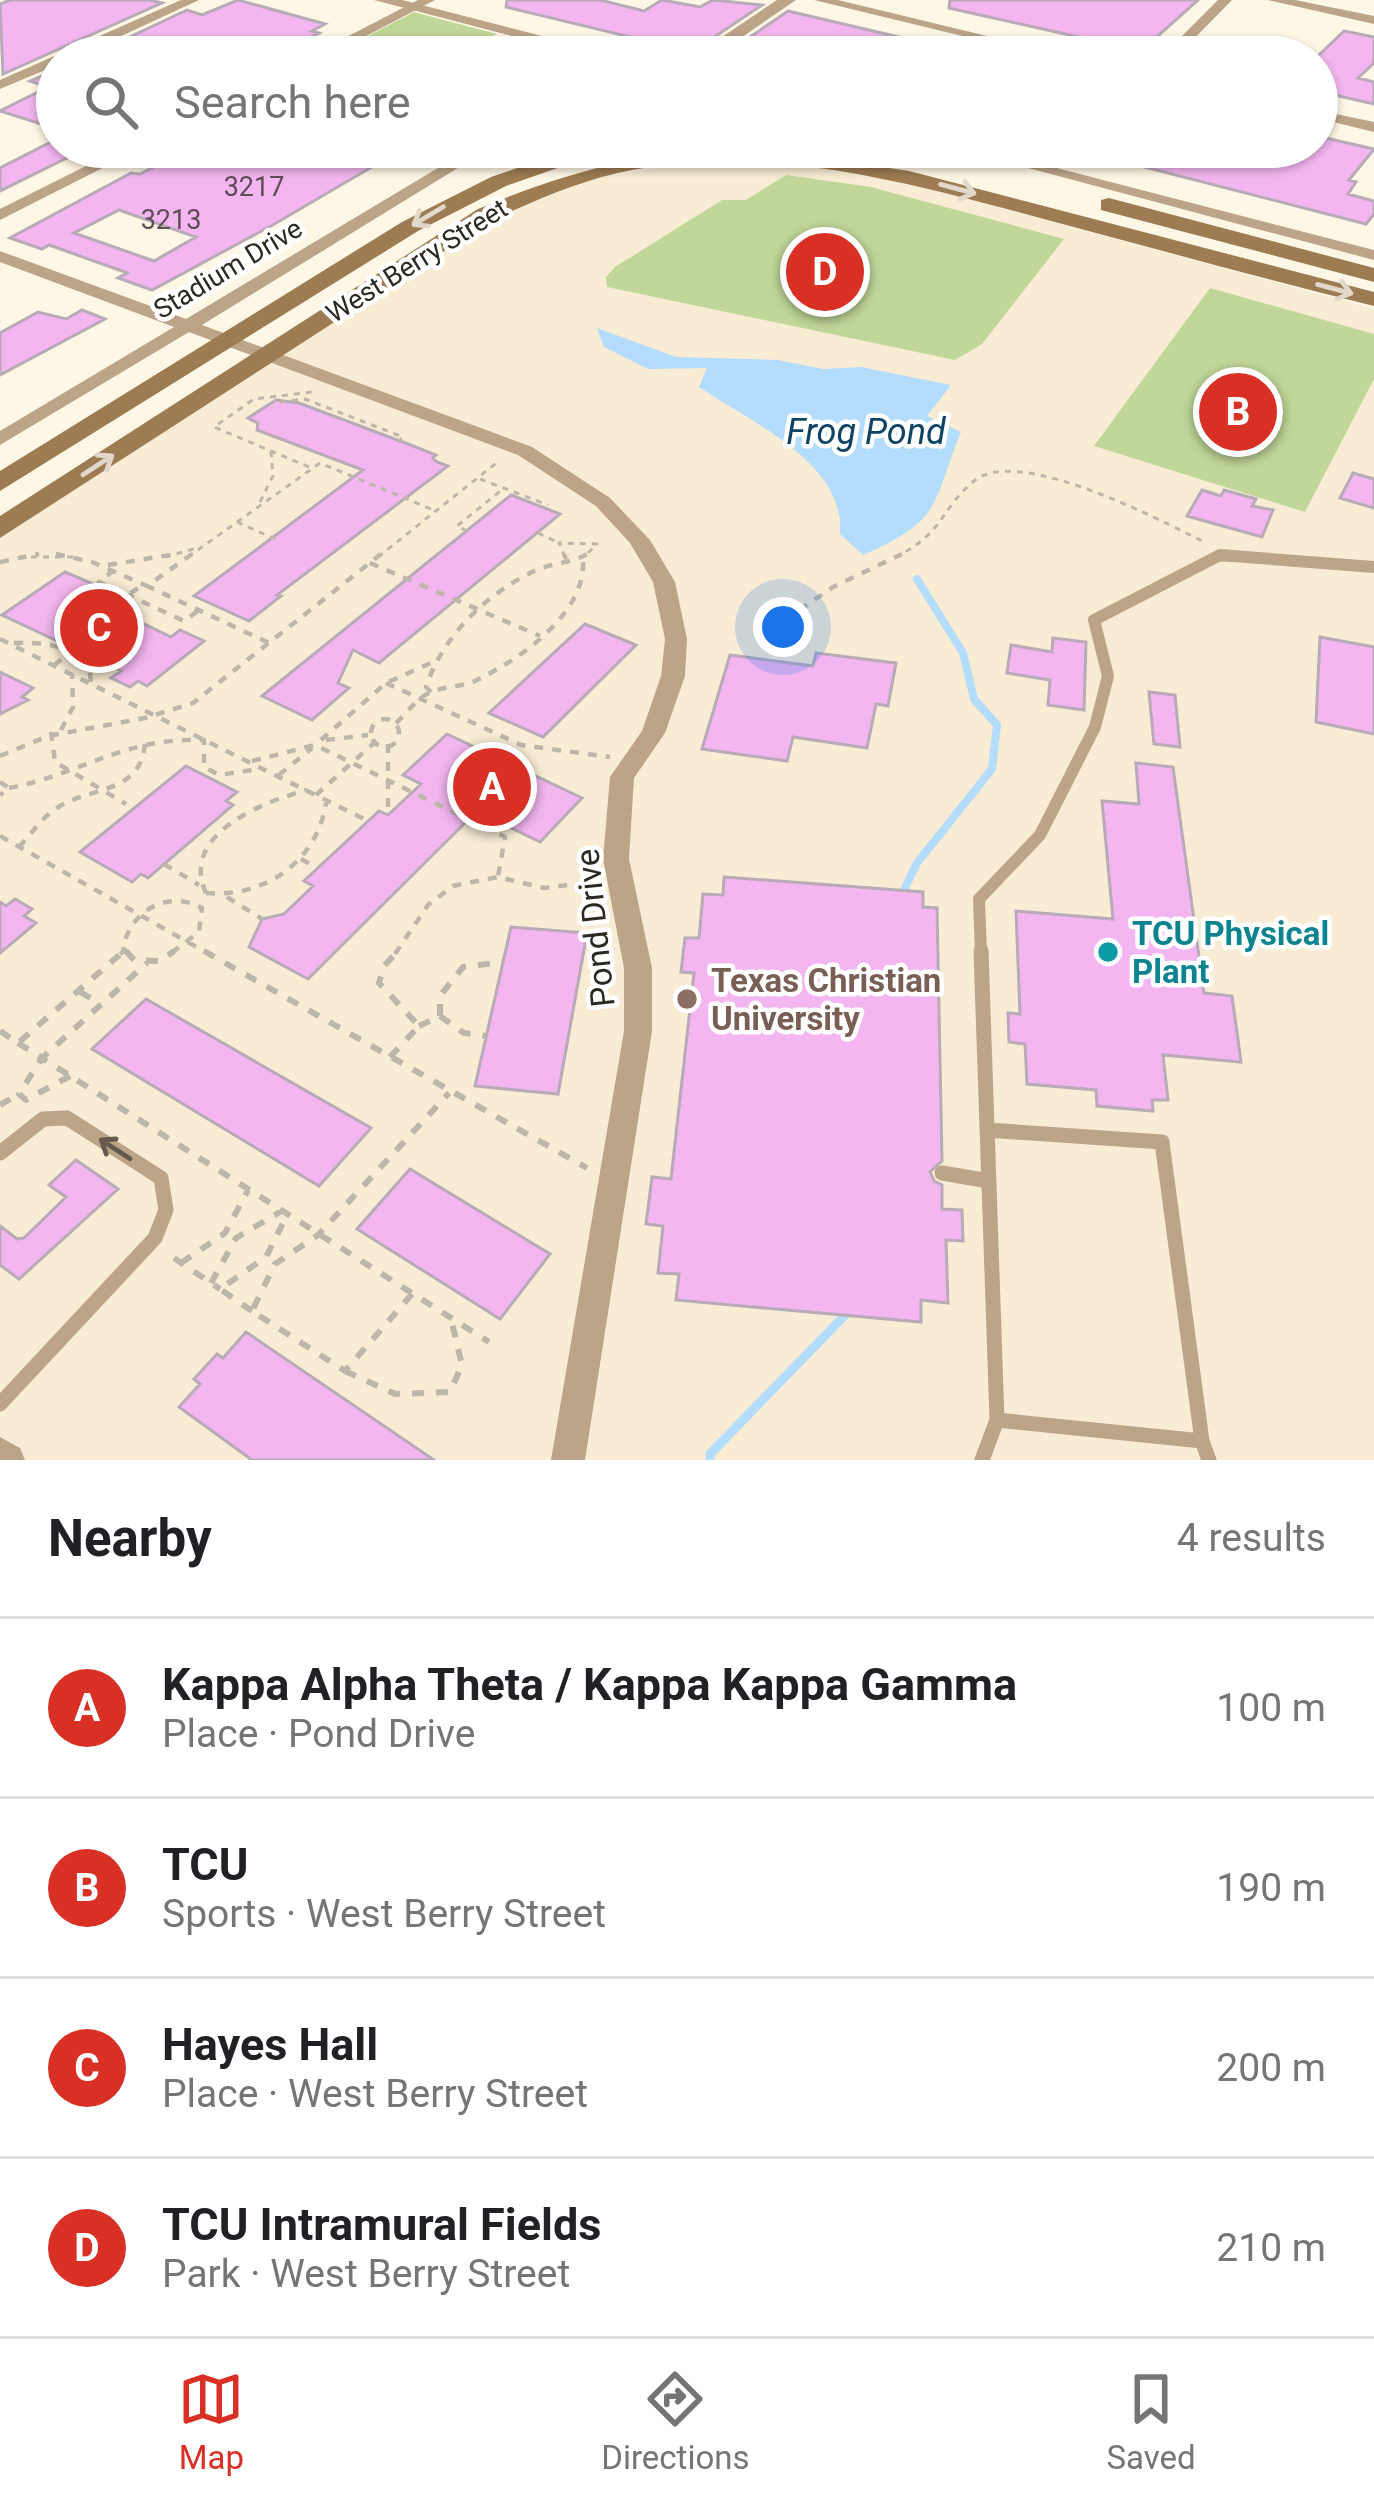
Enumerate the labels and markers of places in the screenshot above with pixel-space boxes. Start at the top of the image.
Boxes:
pin: D [786,227,864,317]
pin: B [1199,367,1277,457]
pin: C [60,583,138,673]
pin: A [453,742,531,832]
place label: TCU Physical Plant [1132,914,1329,991]
marker: TCU Physical Plant [1095,939,1121,965]
place label: Texas Christian University [711,961,941,1038]
marker: Texas Christian University [674,986,700,1012]

